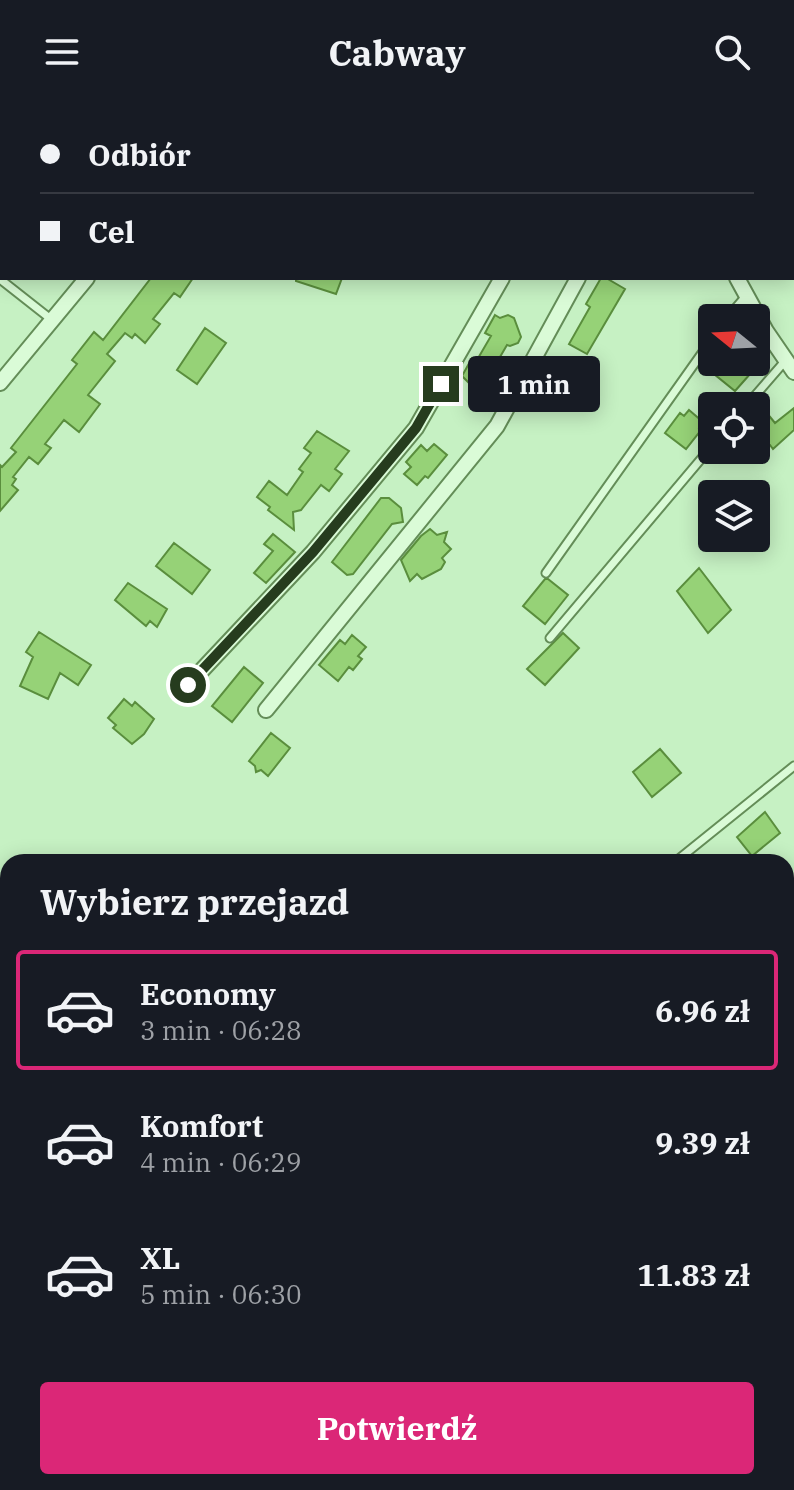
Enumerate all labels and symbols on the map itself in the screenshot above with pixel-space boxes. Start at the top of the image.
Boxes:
north arrow [698,304,770,376]
callout: 1 min [469,356,601,412]
route end [423,366,459,402]
route start [170,667,206,703]

